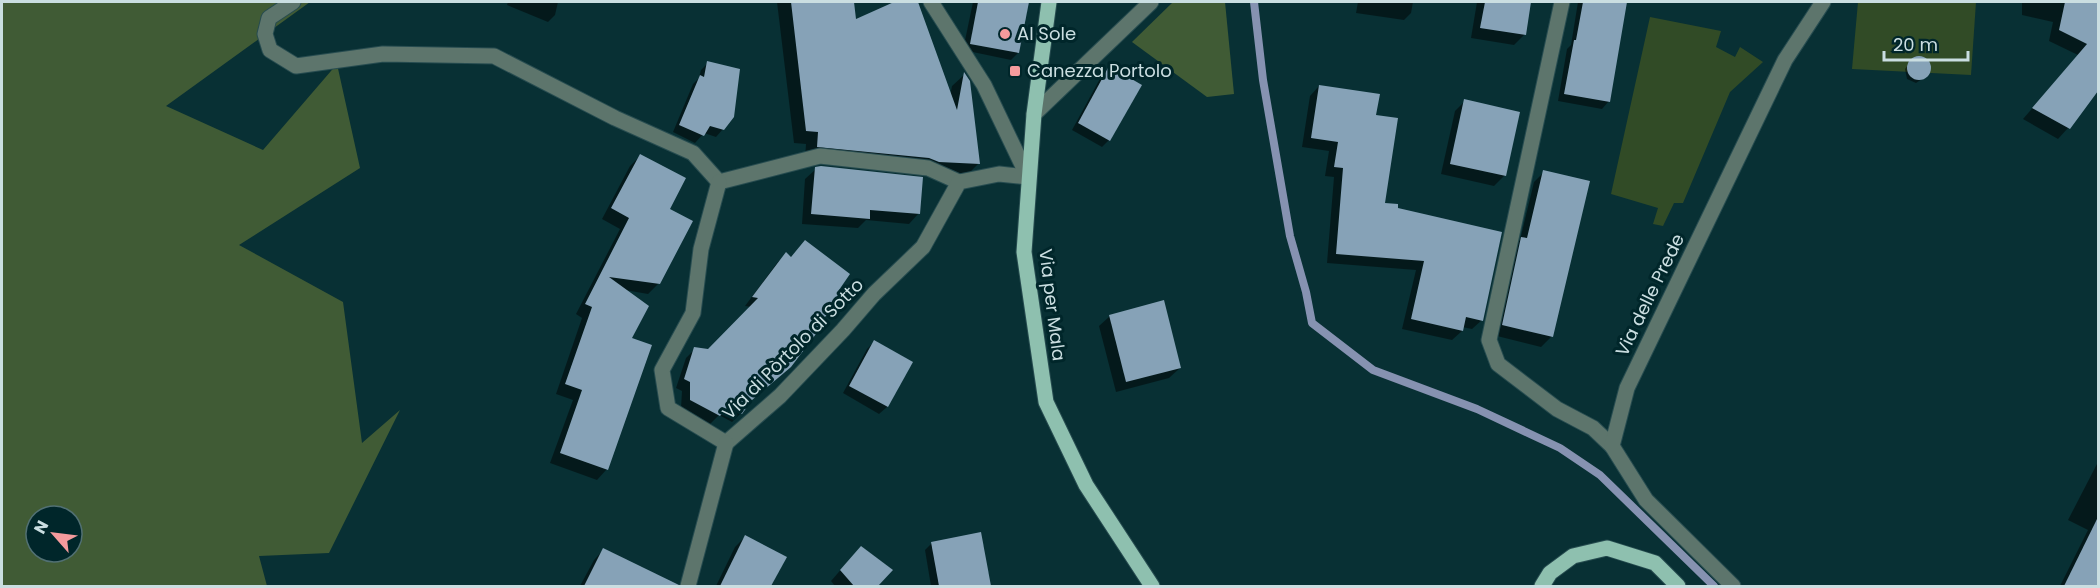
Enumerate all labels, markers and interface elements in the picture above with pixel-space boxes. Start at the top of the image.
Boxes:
place label: Al Sole [1017,21,1076,46]
scale bar [1884,24,1968,62]
marker: Al Sole [998,27,1012,41]
text: 20 m [1893,32,1938,57]
place label: Canezza Portolo [1027,58,1172,83]
marker: Canezza Portolo [1008,64,1022,78]
street label: Via delle Prede [1609,229,1690,360]
street label: Via per Mala [1033,247,1072,362]
street label: Via di Pòrtolo di Sotto [716,272,869,425]
north arrow [24,504,84,564]
text: N [28,516,54,538]

